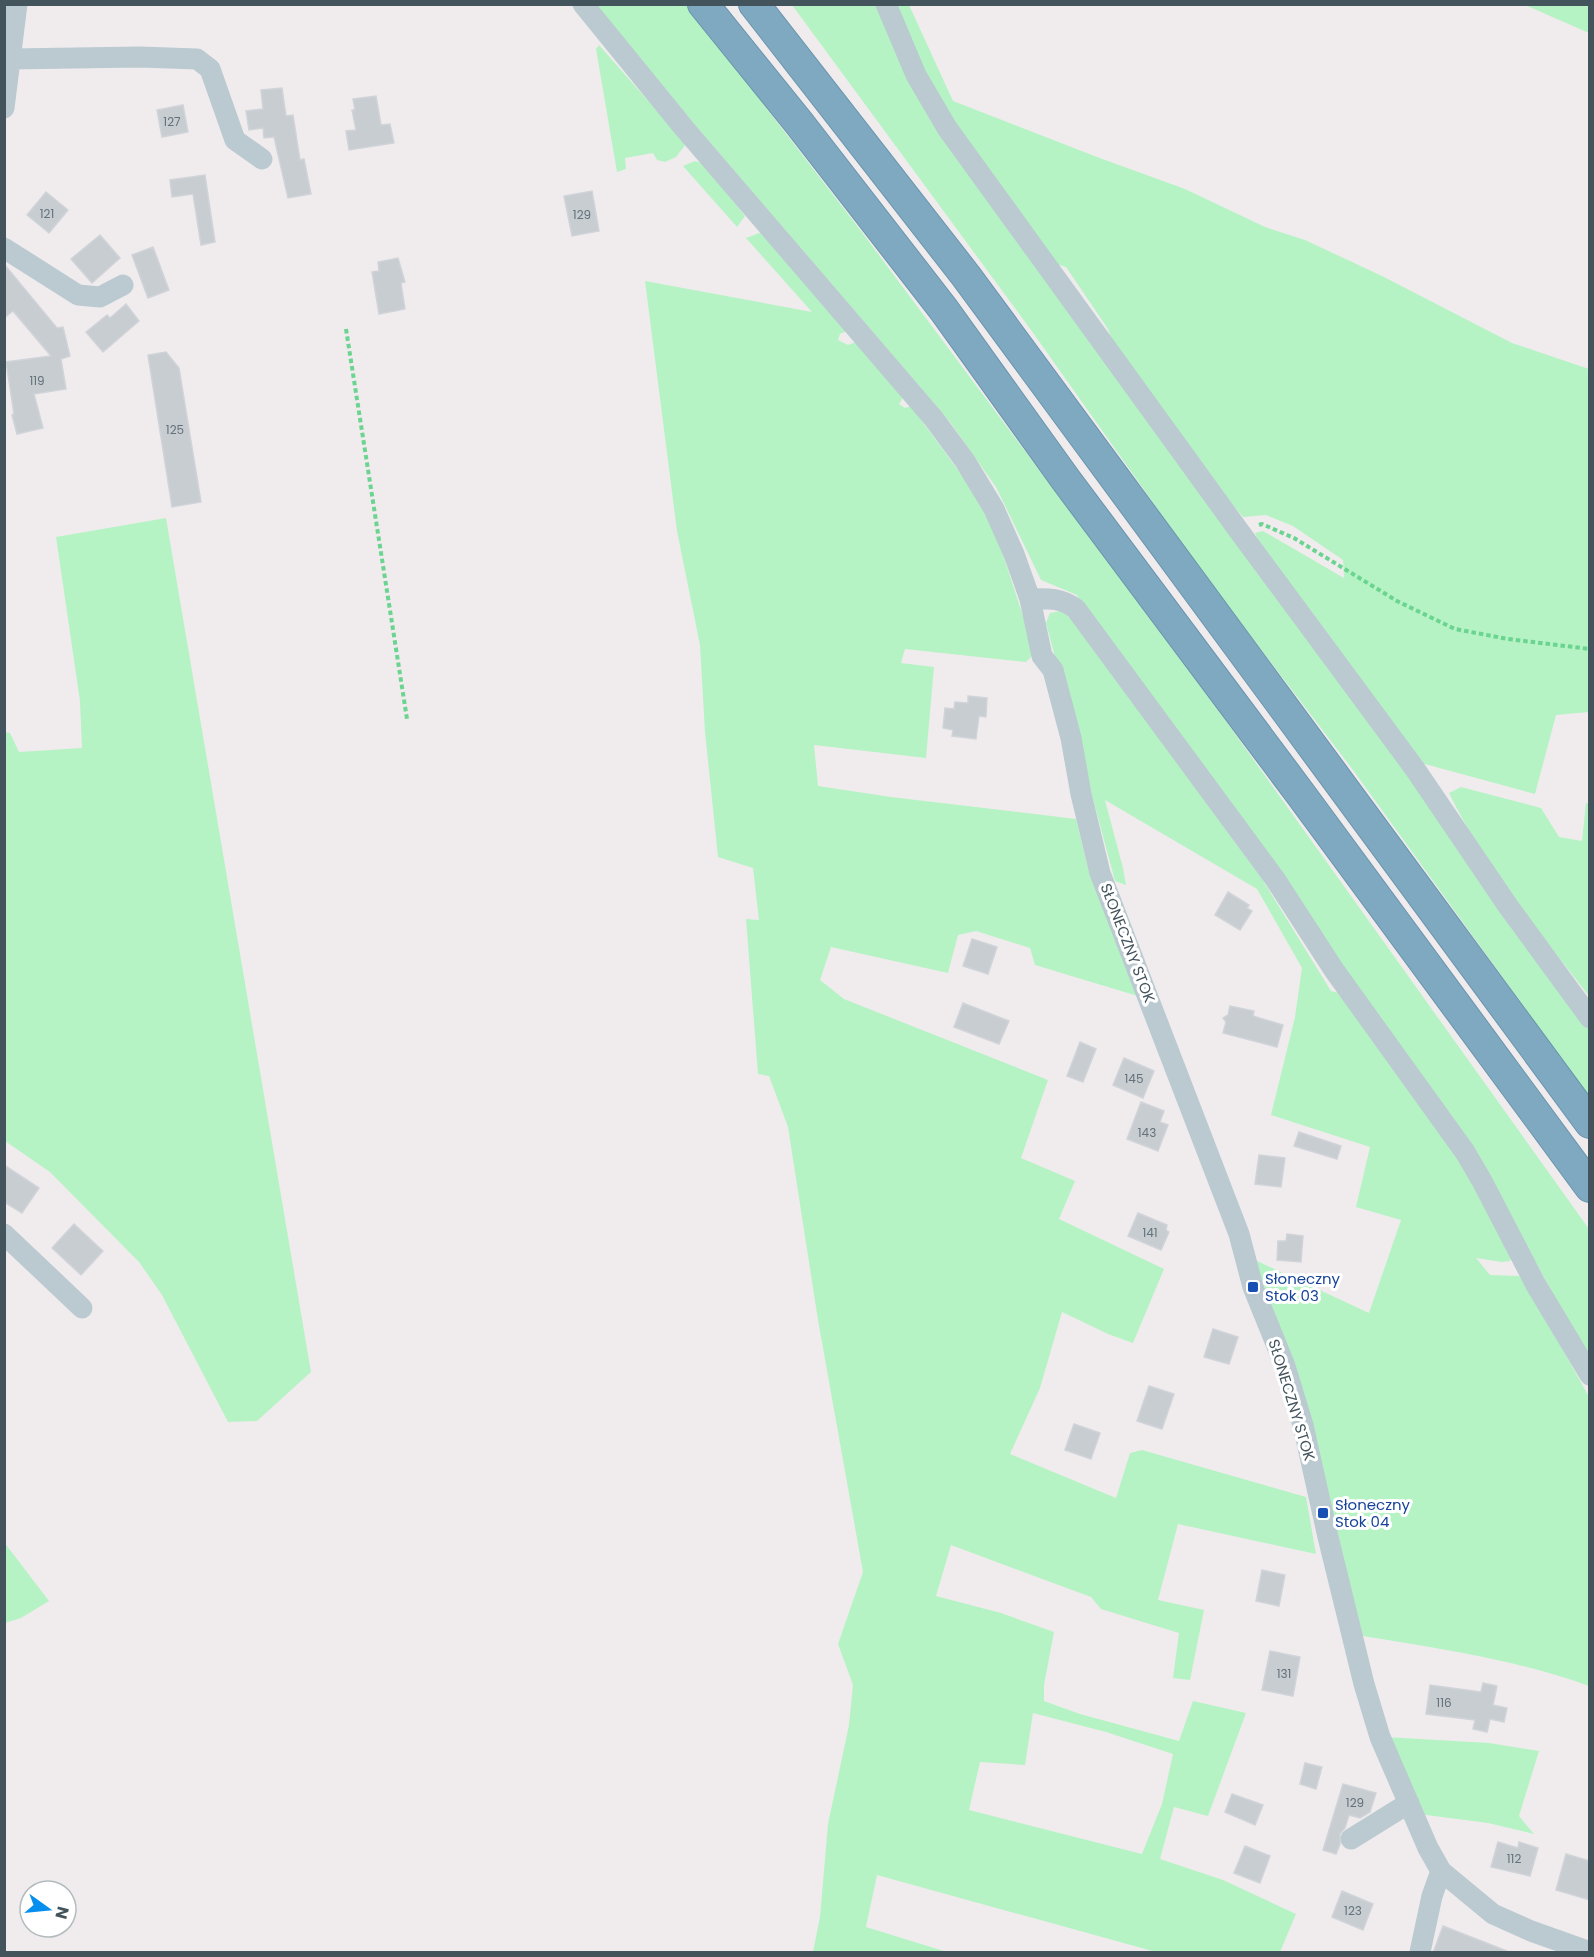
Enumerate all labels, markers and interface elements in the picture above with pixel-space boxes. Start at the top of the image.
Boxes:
house number: 127 [163,113,181,130]
house number: 121 [40,205,54,222]
house number: 129 [573,206,591,223]
house number: 119 [29,372,45,389]
house number: 125 [166,421,184,438]
street label: SŁONECZNY STOK [1096,880,1160,1006]
house number: 145 [1125,1070,1143,1087]
house number: 143 [1138,1124,1156,1141]
house number: 141 [1142,1224,1158,1241]
place label: Słoneczny Stok 03 [1265,1268,1341,1306]
marker: Słoneczny Stok 03 [1246,1280,1260,1294]
street label: SŁONECZNY STOK [1264,1337,1320,1463]
place label: Słoneczny Stok 04 [1335,1494,1411,1532]
marker: Słoneczny Stok 04 [1316,1506,1330,1520]
house number: 131 [1277,1665,1291,1682]
house number: 116 [1436,1694,1452,1711]
house number: 129 [1346,1794,1364,1811]
house number: 112 [1507,1850,1521,1867]
north arrow [18,1879,78,1939]
house number: 123 [1344,1902,1362,1919]
text: N [49,1904,75,1922]

